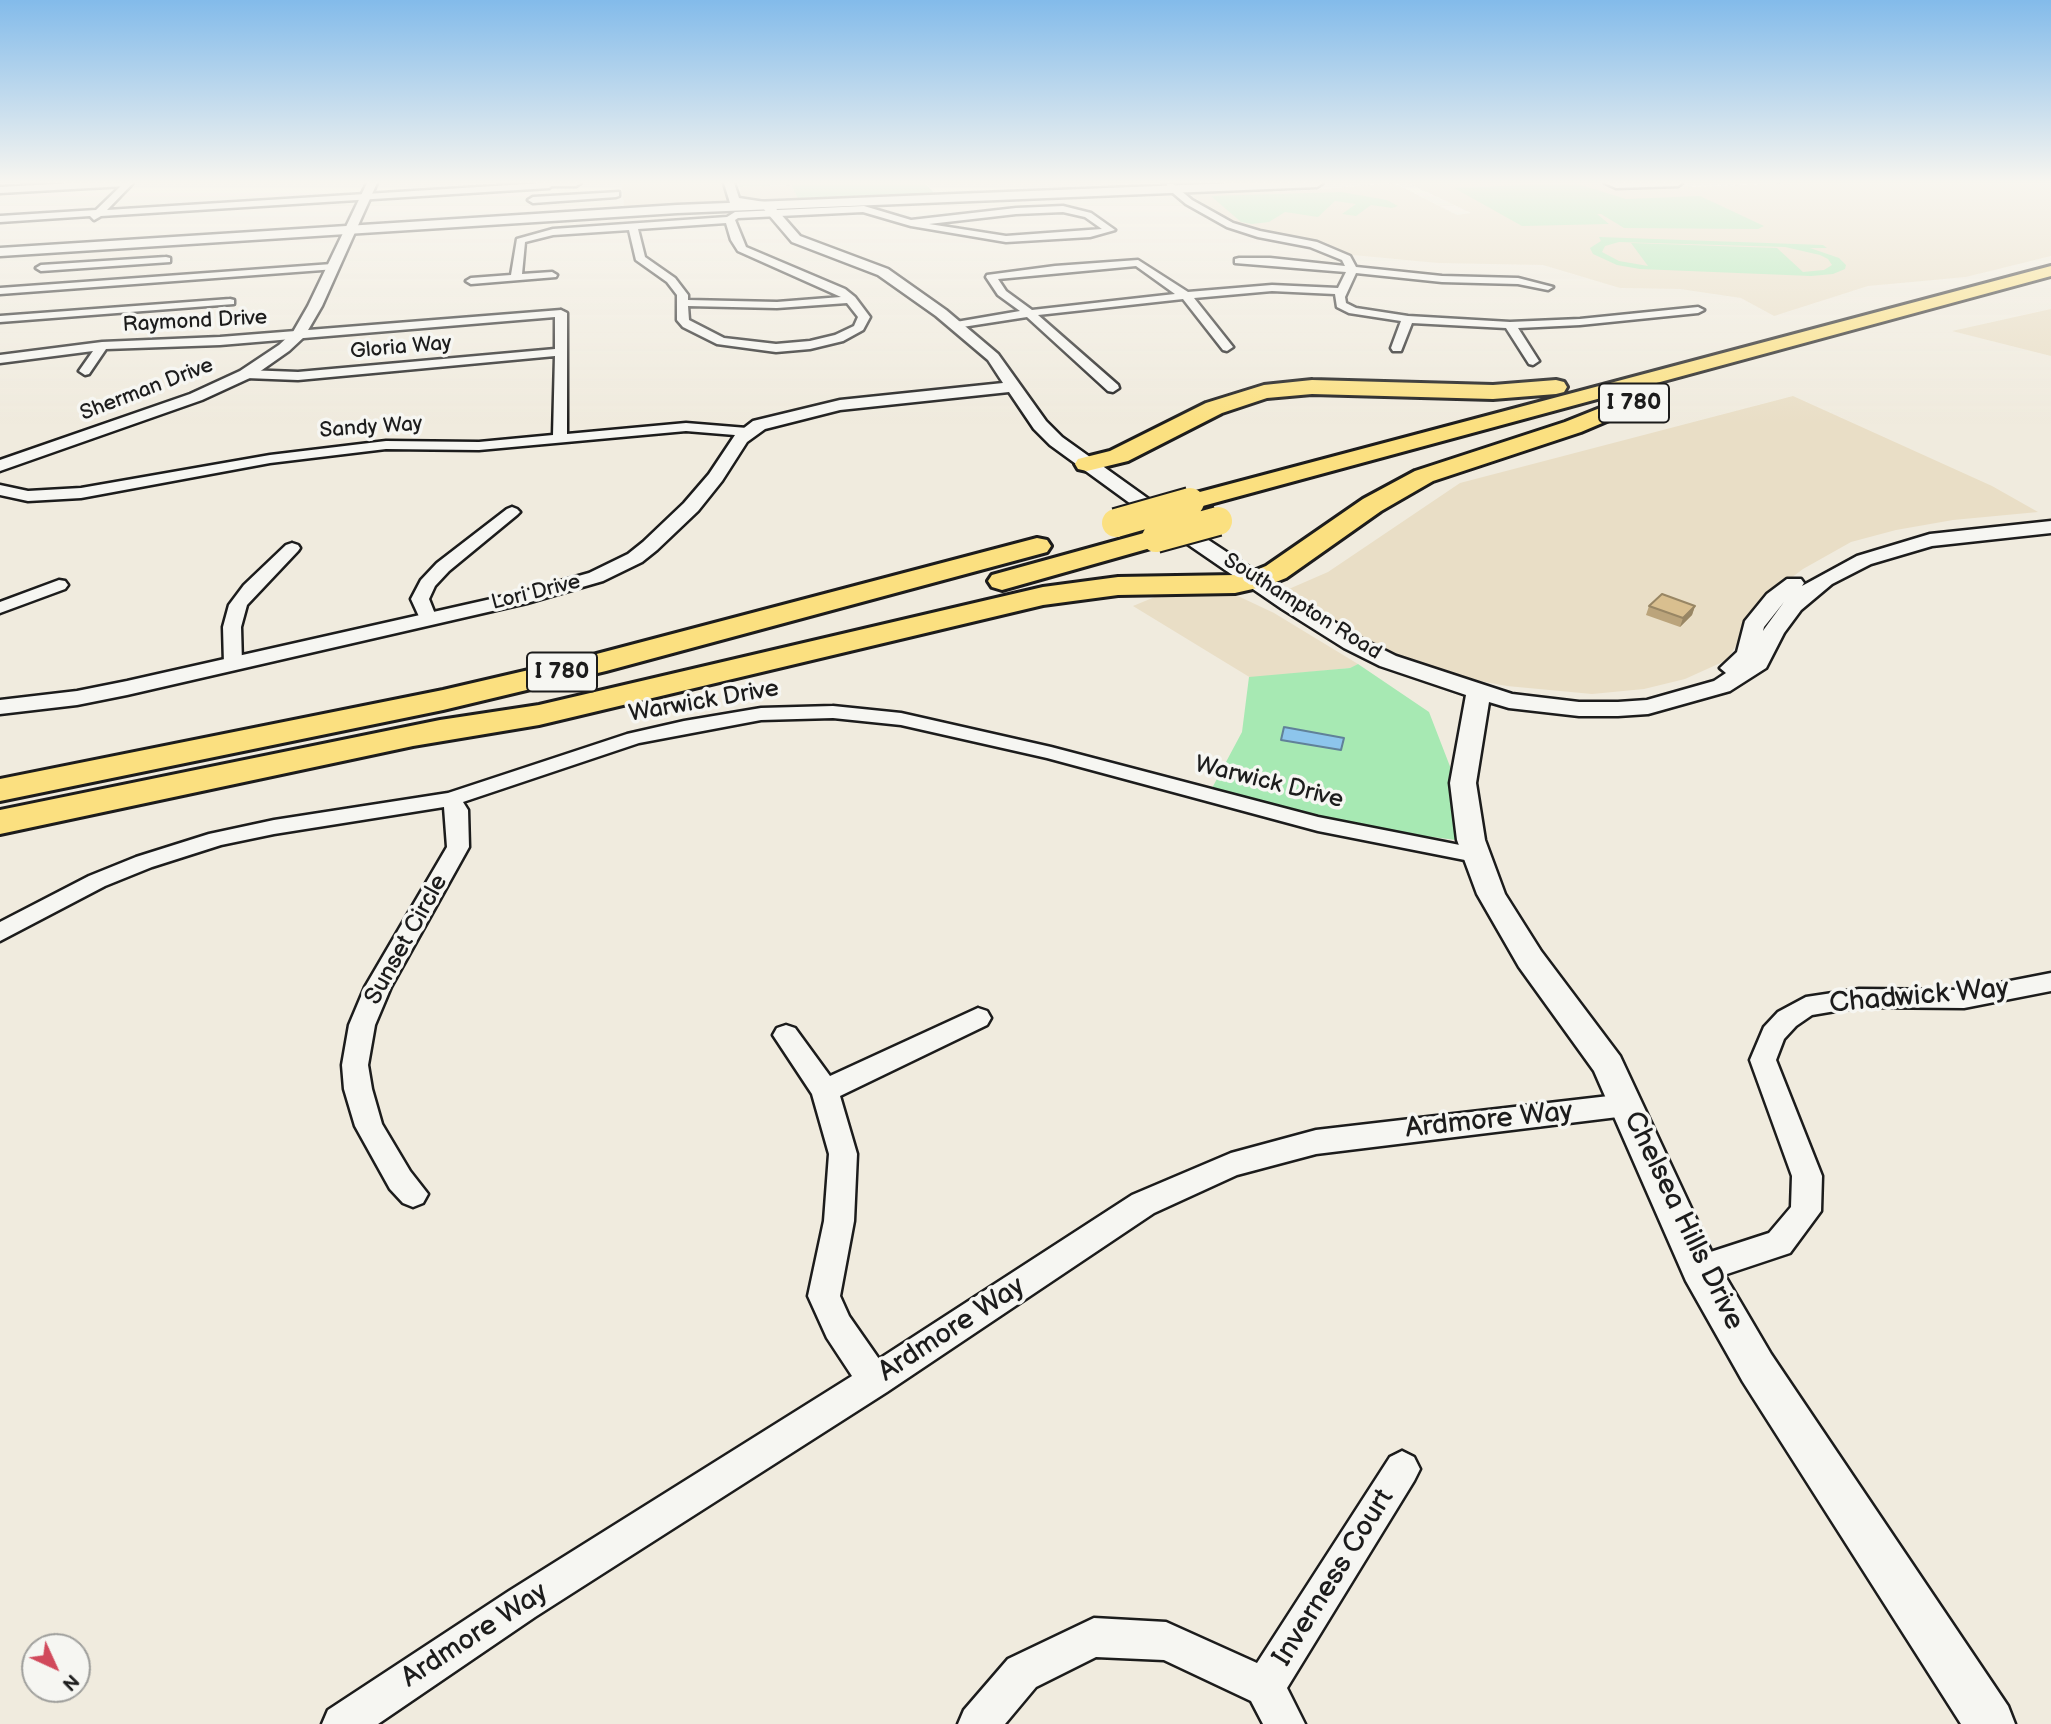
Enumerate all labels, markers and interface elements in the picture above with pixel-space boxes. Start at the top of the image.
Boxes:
street label: Raymond Drive [122,306,268,338]
street label: Gloria Way [349,331,453,365]
street label: Sherman Drive [77,353,217,427]
road number: I 780 [1599,384,1669,422]
street label: Sandy Way [319,412,423,444]
street label: Southampton Road [1218,548,1386,666]
street label: Lori Drive [489,570,583,616]
road number: I 780 [527,652,597,692]
street label: Warwick Drive [627,675,781,729]
street label: Warwick Drive [1192,751,1346,815]
street label: Sunset Circle [359,870,455,1010]
street label: Chadwick Way [1828,972,2010,1022]
street label: Ardmore Way [1404,1096,1574,1146]
street label: Chelsea Hills Drive [1616,1106,1750,1336]
street label: Ardmore Way [872,1270,1032,1390]
street label: Inverness Court [1266,1483,1402,1673]
street label: Ardmore Way [395,1576,555,1696]
north arrow [21,1633,91,1703]
text: N [57,1669,83,1695]

